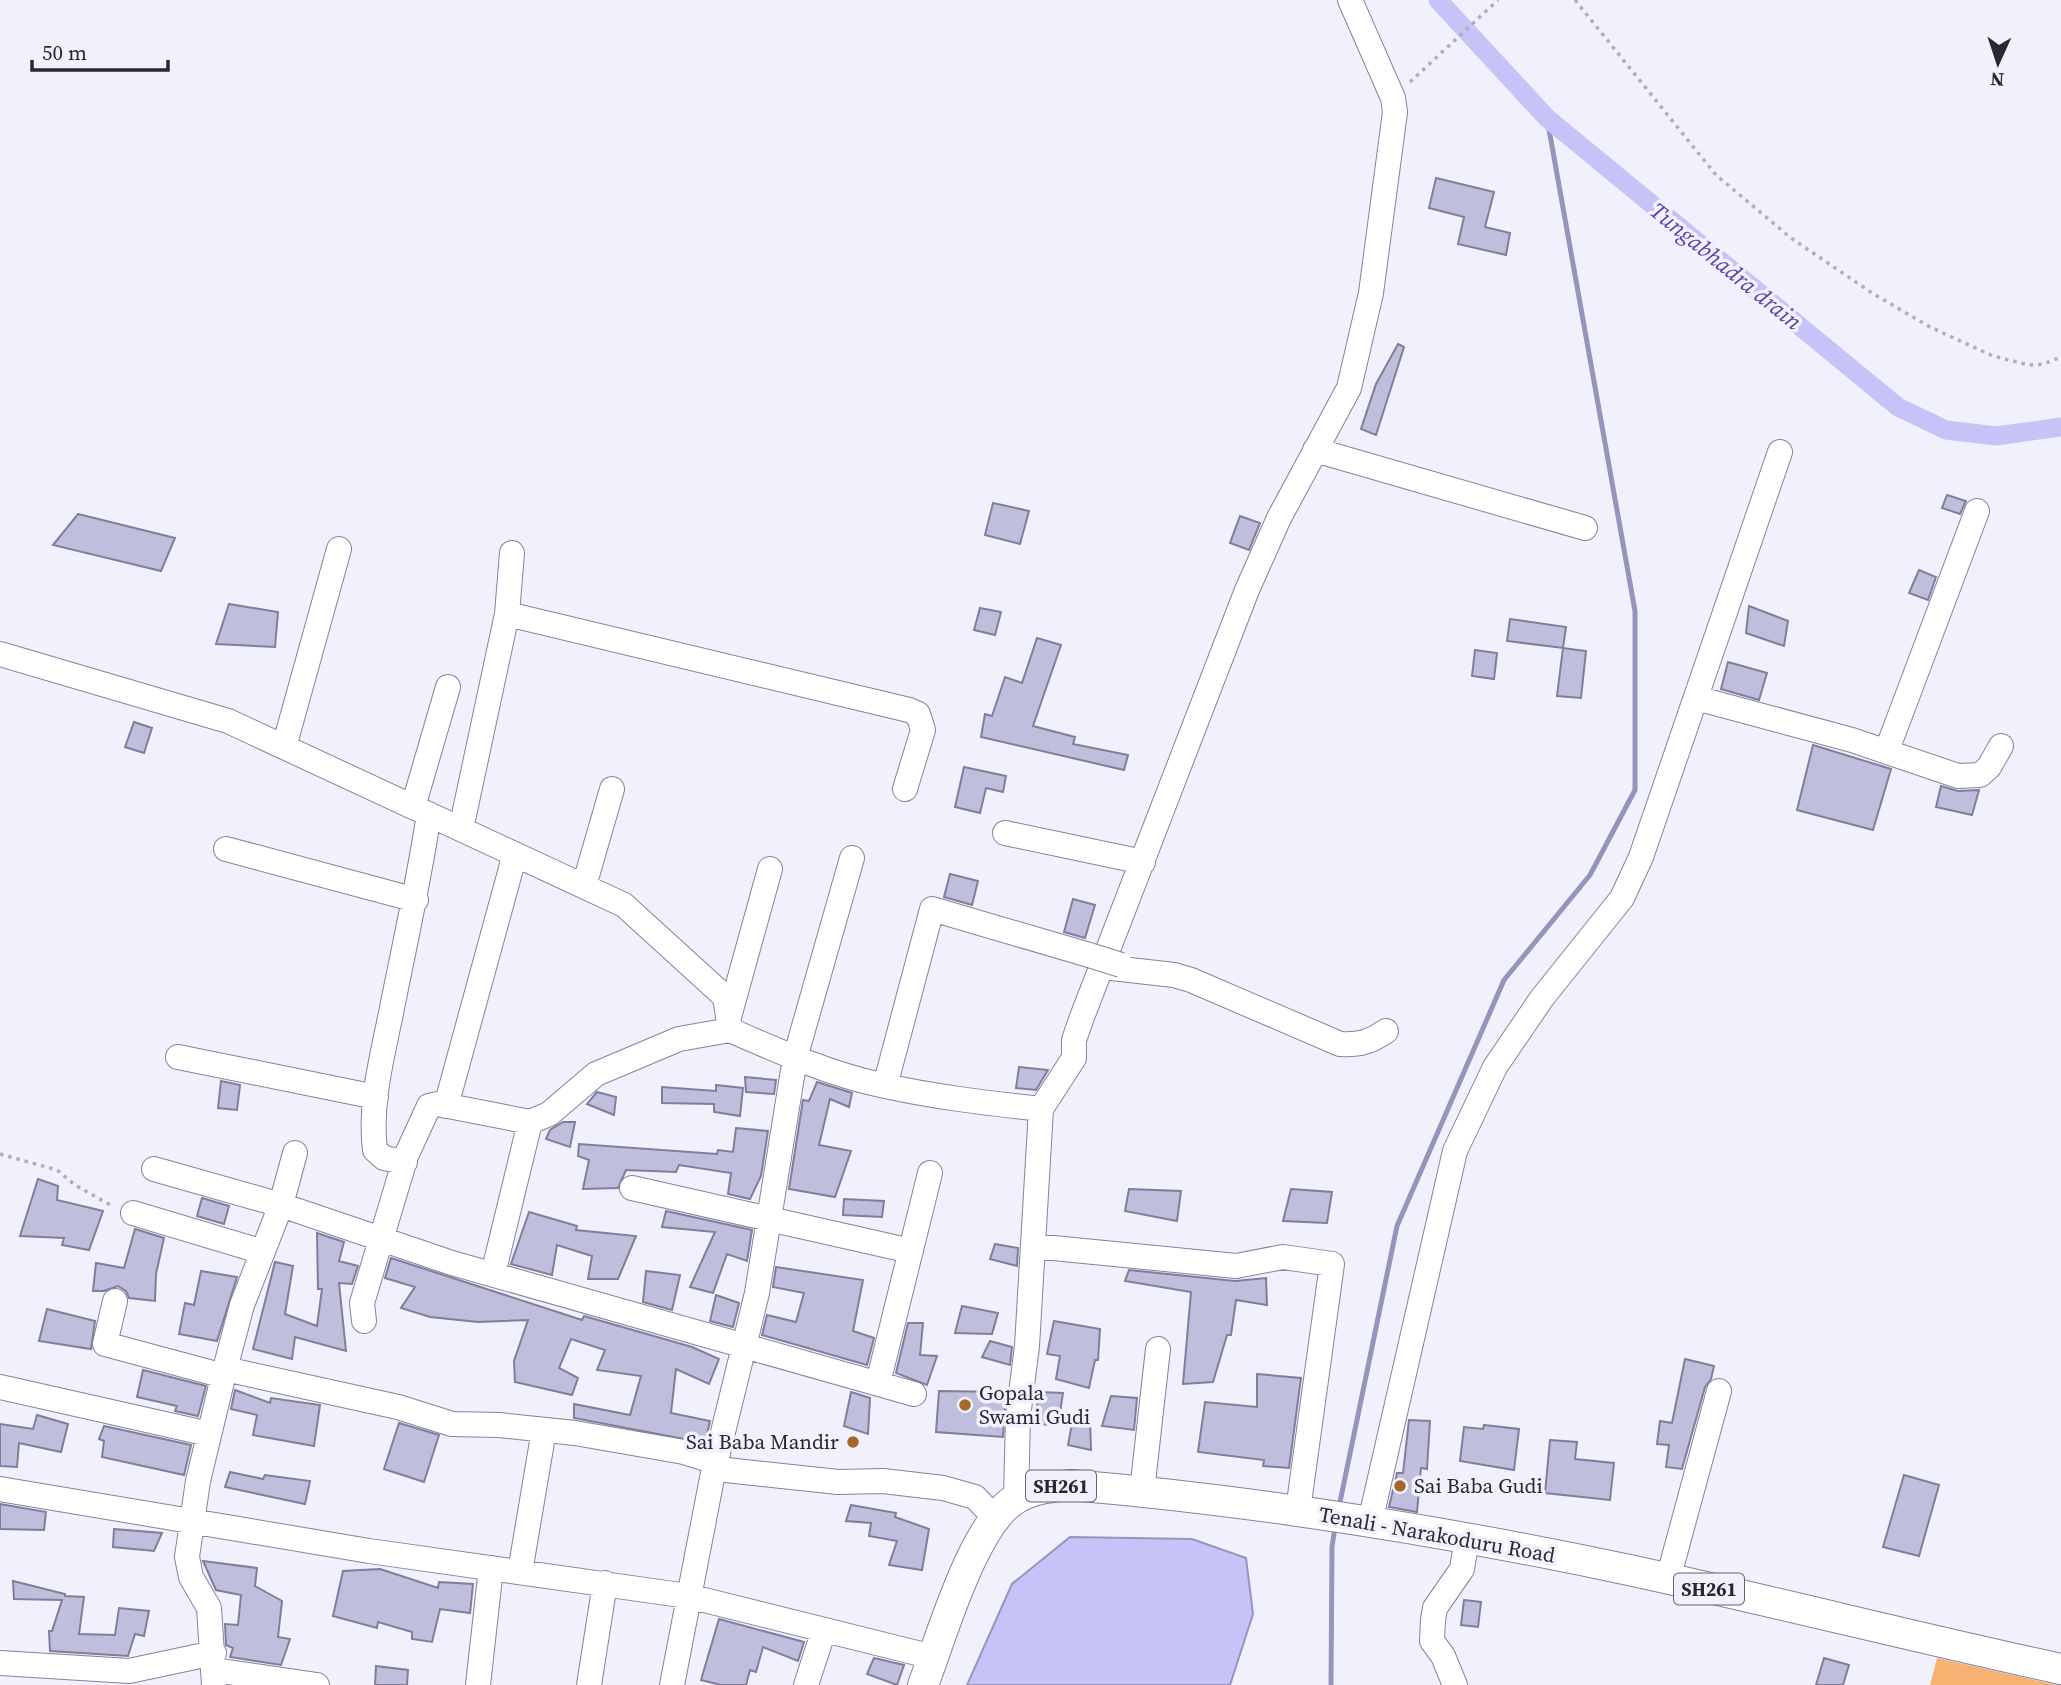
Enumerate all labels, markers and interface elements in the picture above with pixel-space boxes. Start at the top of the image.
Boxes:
scale bar [32,28,168,72]
north arrow [1963,28,2033,98]
text: 50 m [42,38,87,67]
text: N [1989,67,2005,93]
water label: Tungabhadra drain [1643,195,1809,337]
place label: Gopala Swami Gudi [979,1378,1090,1431]
marker: Gopala Swami Gudi [957,1397,973,1413]
place label: Sai Baba Mandir [686,1427,839,1456]
marker: Sai Baba Mandir [845,1434,861,1450]
road number: SH261 [1026,1470,1096,1502]
place label: Sai Baba Gudi [1414,1471,1543,1500]
marker: Sai Baba Gudi [1392,1478,1408,1494]
street label: Tenali - Narakoduru Road [1317,1499,1558,1570]
road number: SH261 [1674,1574,1744,1604]

